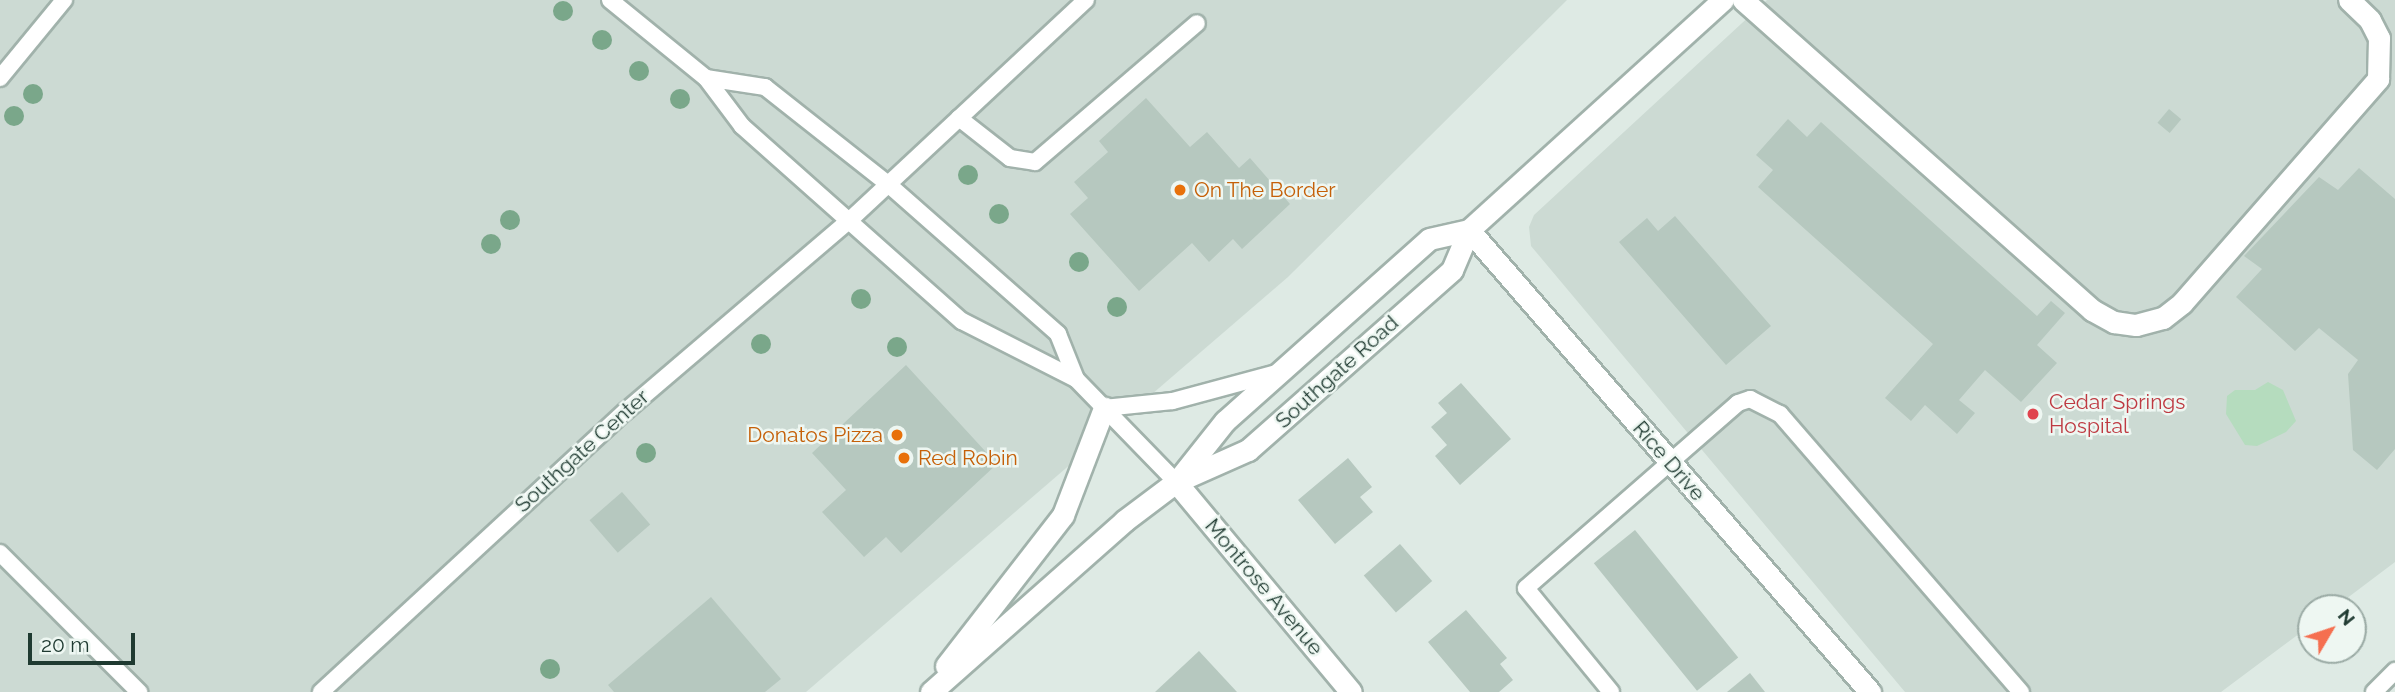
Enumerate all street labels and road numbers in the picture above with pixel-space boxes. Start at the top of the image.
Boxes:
street label: Southgate Road [1271,310,1403,434]
street label: Southgate Center [510,384,654,518]
street label: Rice Drive [1628,416,1710,506]
street label: Montrose Avenue [1199,513,1329,661]

